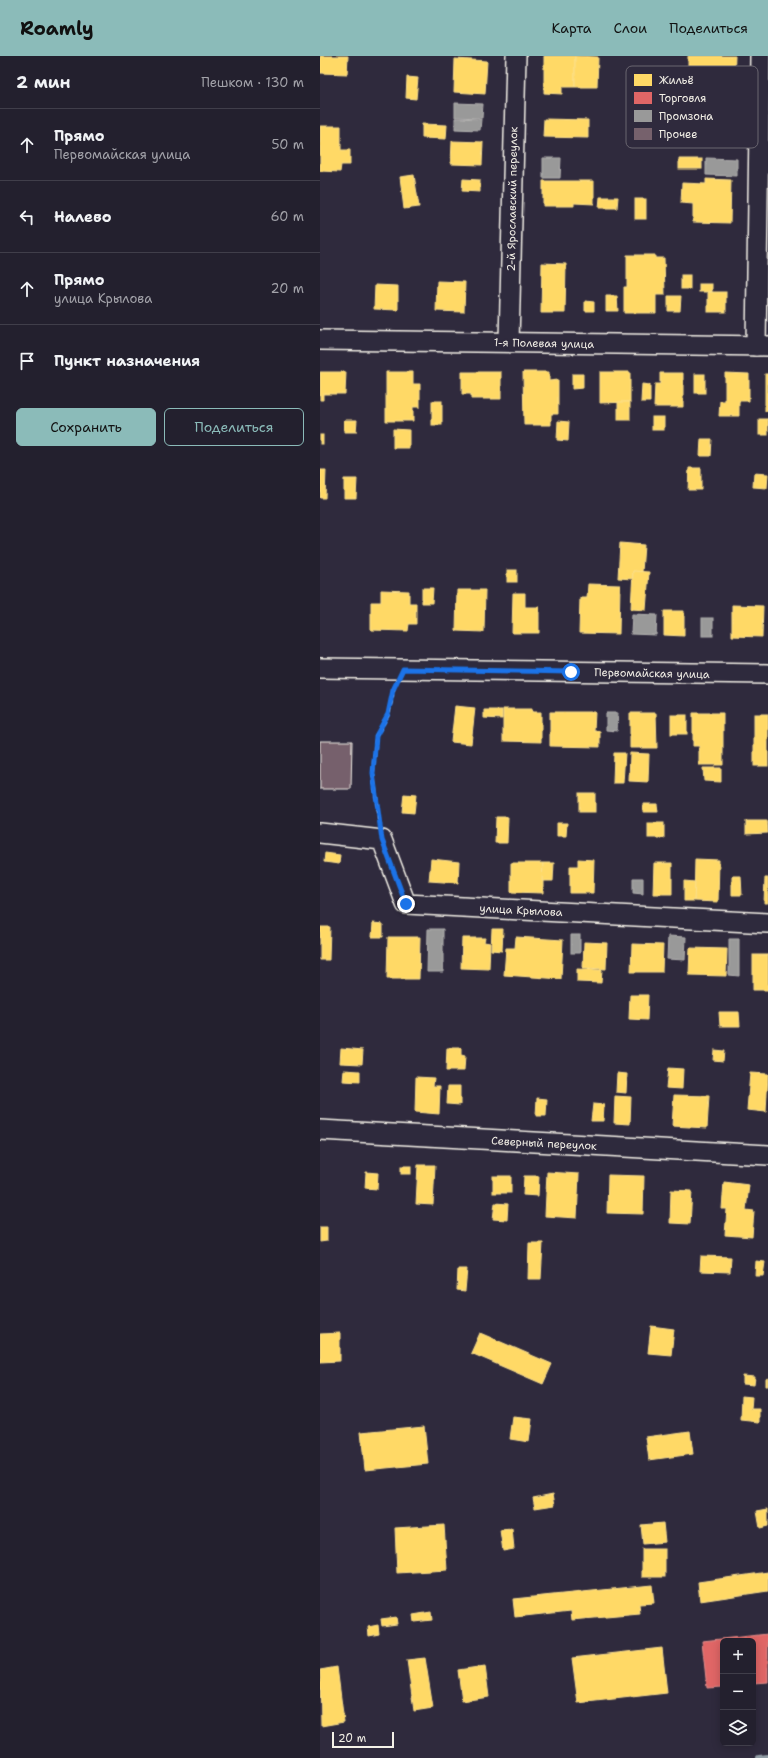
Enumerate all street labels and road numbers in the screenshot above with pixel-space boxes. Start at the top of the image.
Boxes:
street label: 2-й Ярославский переулок [504,126,521,272]
street label: 1-я Полевая улица [494,335,594,352]
street label: Первомайская улица [594,665,710,682]
street label: улица Крылова [479,901,563,920]
street label: Северный переулок [491,1133,597,1154]

